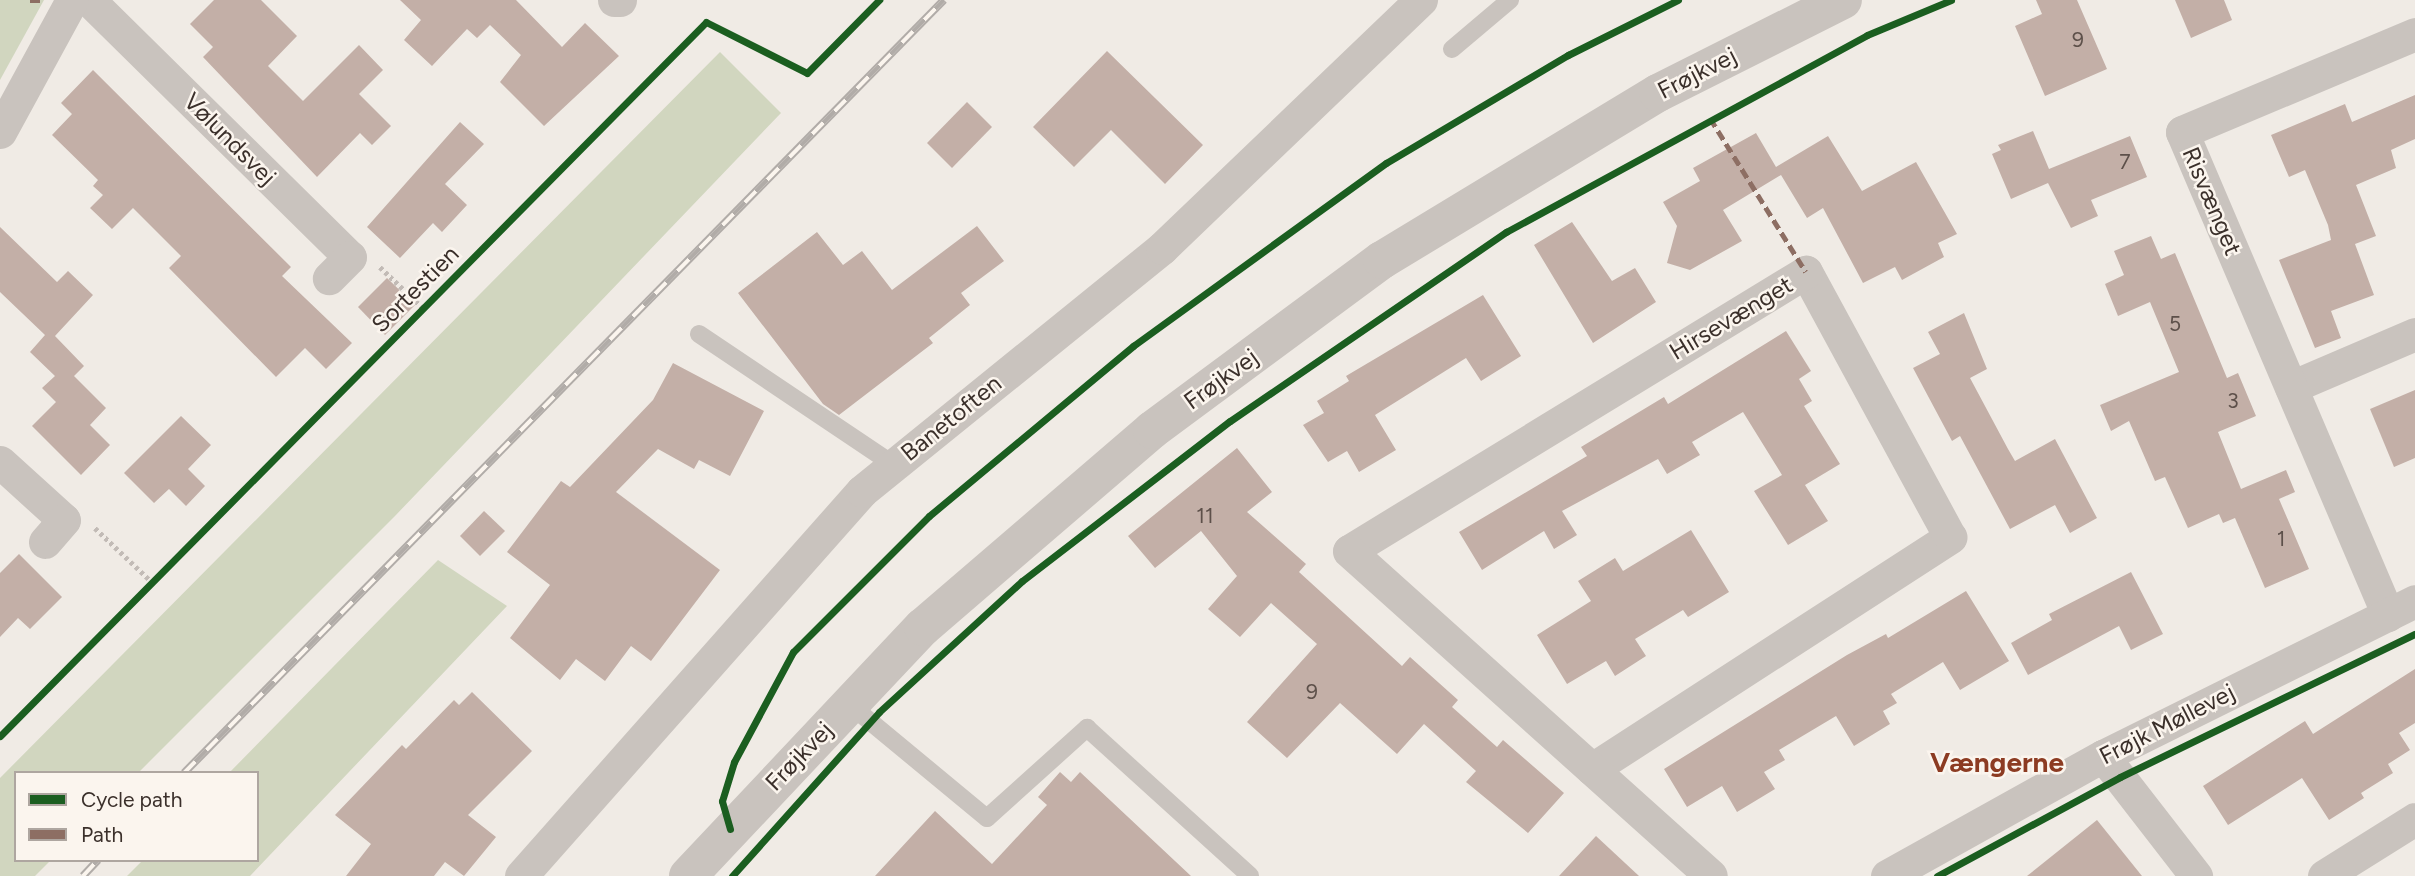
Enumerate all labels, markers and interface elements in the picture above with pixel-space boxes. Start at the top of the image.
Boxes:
house number: 9 [2072,27,2084,53]
street label: Frøjkvej [1653,41,1741,105]
street label: Vølundsvej [178,87,282,191]
street label: Risvænget [2176,143,2248,259]
house number: 7 [2119,149,2131,175]
street label: Sortestien [366,240,464,338]
street label: Hirsevænget [1664,270,1798,366]
house number: 5 [2169,311,2181,337]
street label: Frøjkvej [1178,342,1264,416]
street label: Banetoften [895,369,1007,467]
house number: 3 [2227,388,2239,414]
house number: 11 [1196,503,1214,529]
house number: 1 [2277,526,2285,552]
street label: Frøjk Møllevej [2094,678,2240,770]
house number: 9 [1306,679,1318,705]
street label: Frøjkvej [759,716,839,796]
district label: Vængerne [1930,745,2064,779]
legend [14,771,259,862]
text: Cycle path [81,787,182,812]
text: Path [81,822,123,847]

